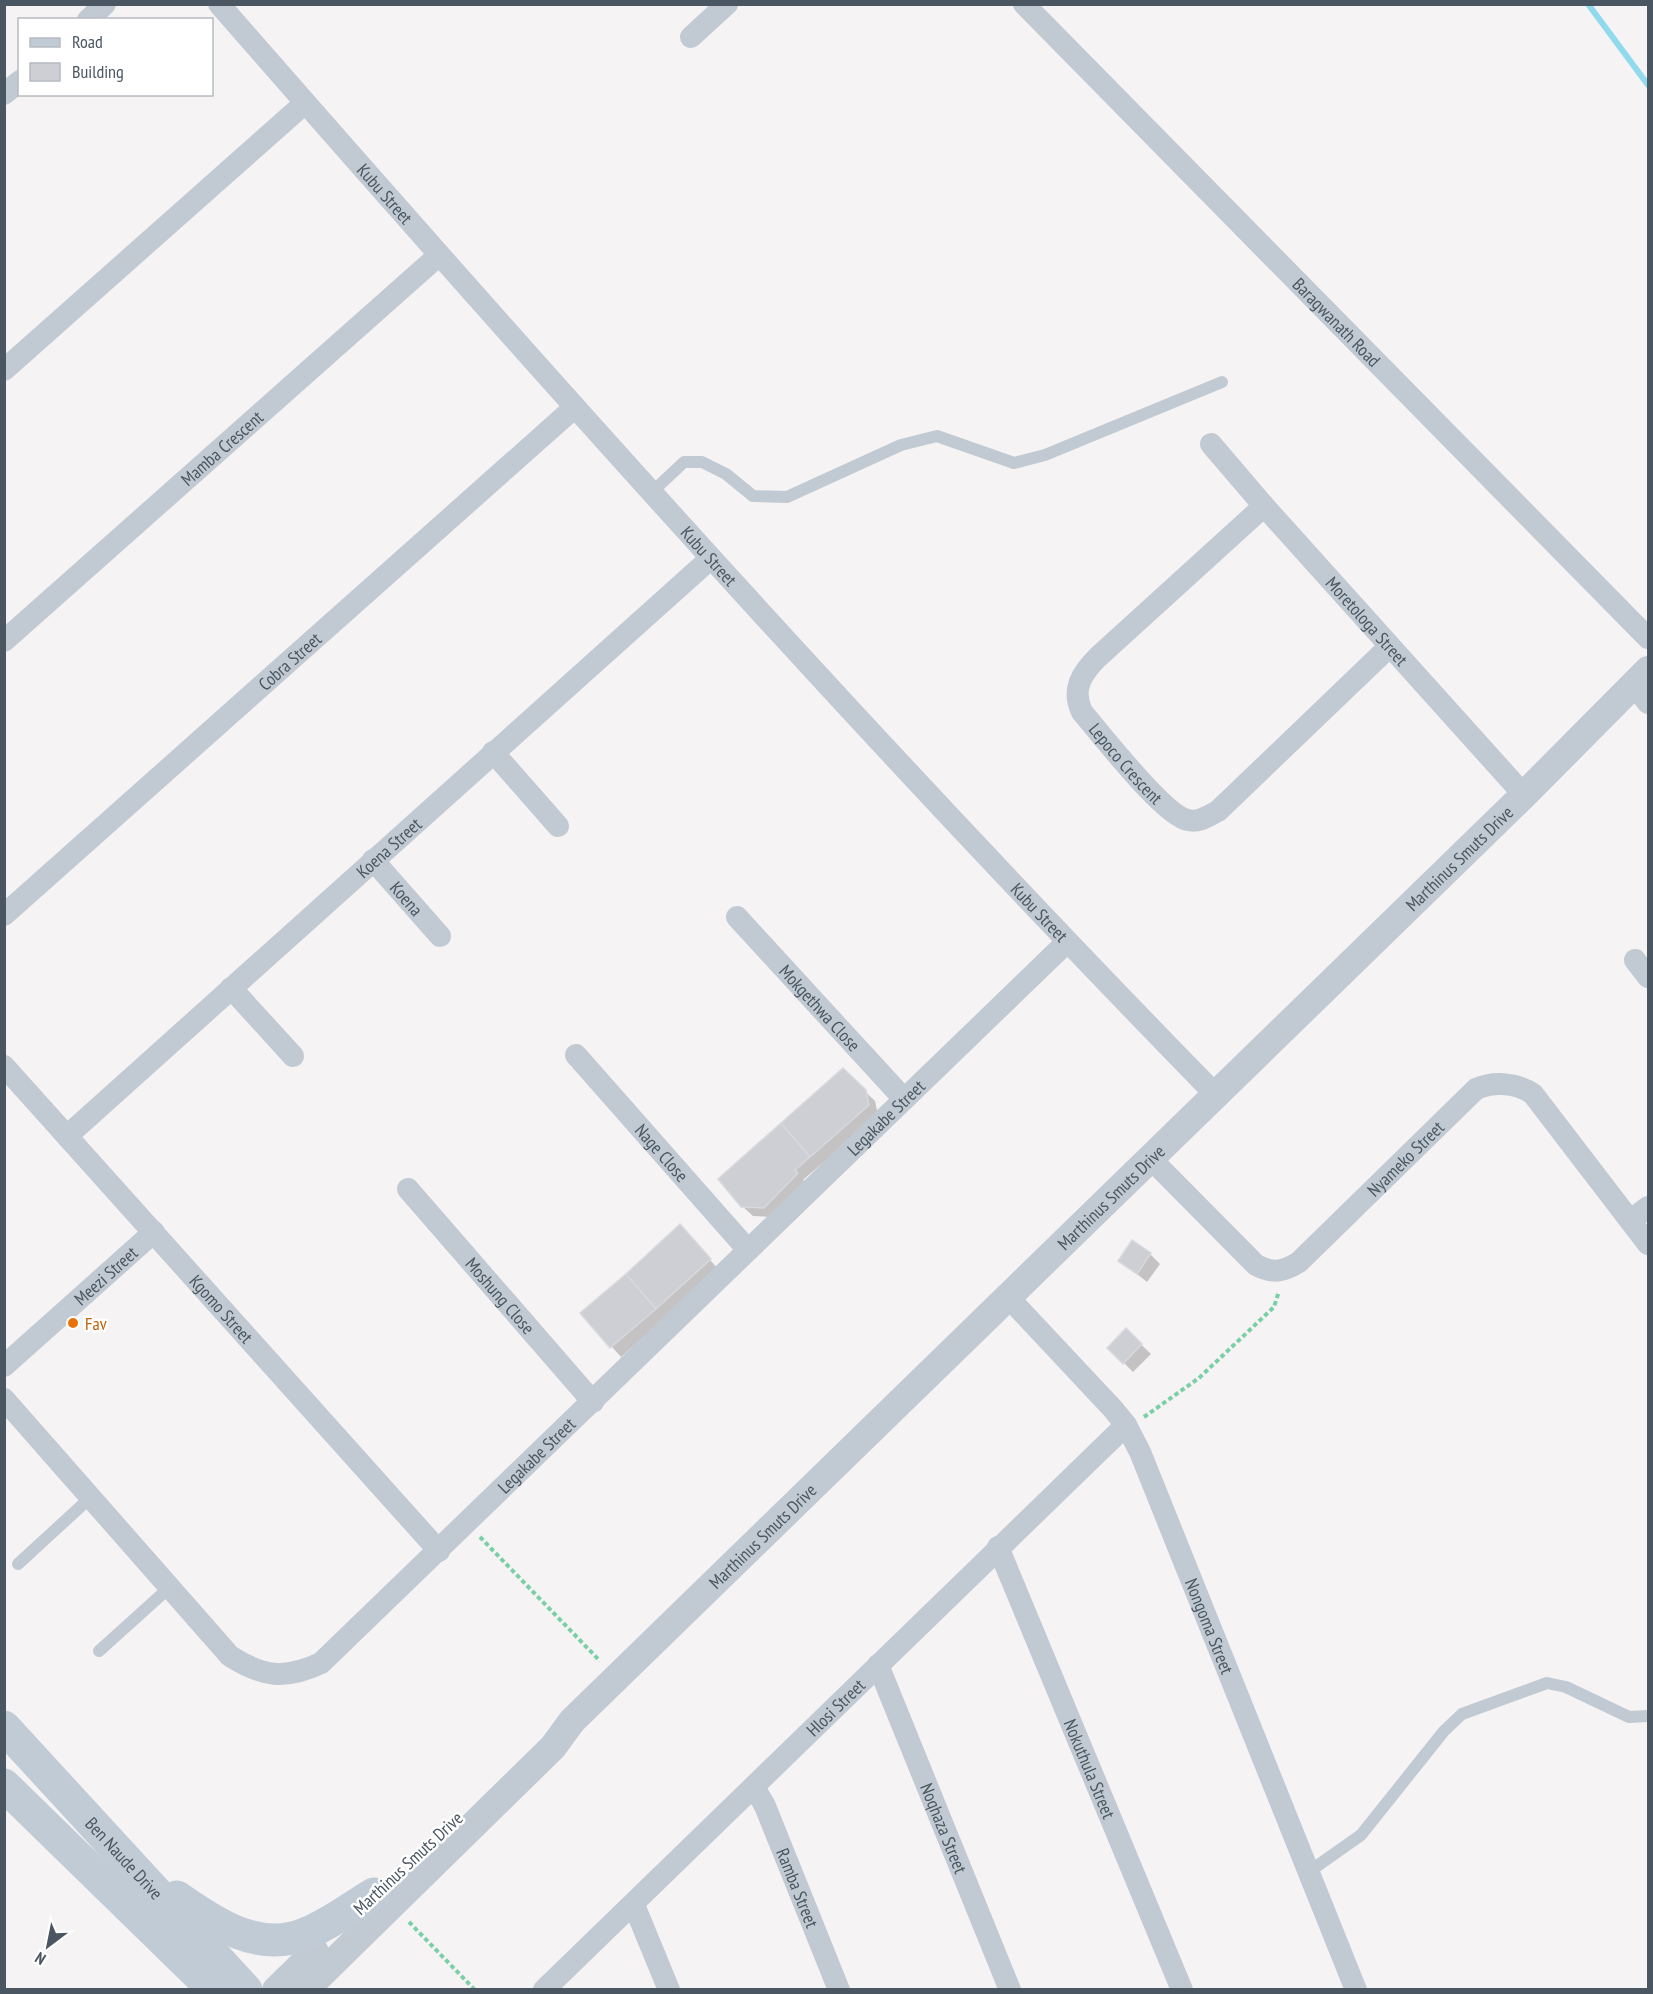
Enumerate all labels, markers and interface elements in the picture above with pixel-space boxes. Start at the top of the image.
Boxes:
legend [18,18,213,96]
text: Road [72,30,103,53]
text: Building [72,60,124,83]
street label: Kubu Street [352,158,418,228]
street label: Baragwanath Road [1288,272,1386,371]
street label: Mamba Crescent [176,405,268,490]
street label: Kubu Street [676,521,742,591]
street label: Moretologa Street [1321,571,1413,670]
street label: Cobra Street [253,627,326,695]
street label: Lepoco Crescent [1084,718,1168,809]
street label: Marthinus Smuts Drive [1400,801,1518,916]
street label: Koena Street [351,812,426,883]
street label: Koena [385,876,428,920]
street label: Kubu Street [1006,878,1073,946]
street label: Mokgethwa Close [775,959,866,1056]
street label: Legakabe Street [842,1074,929,1160]
street label: Nyameko Street [1362,1116,1448,1201]
street label: Nage Close [630,1119,694,1186]
street label: Marthinus Smuts Drive [1052,1139,1169,1254]
street label: Meezi Street [69,1241,142,1310]
street label: Moshung Close [461,1252,540,1339]
street label: Kgomo Street [185,1270,258,1348]
place label: Fav [85,1312,107,1335]
marker: Fav [66,1316,80,1330]
street label: Legakabe Street [492,1412,580,1498]
street label: Marthinus Smuts Drive [704,1478,821,1593]
street label: Nongoma Street [1180,1575,1239,1677]
street label: Hlosi Street [801,1674,869,1741]
street label: Nokuthula Street [1059,1716,1121,1822]
street label: Noqhaza Street [916,1780,973,1877]
street label: Marthinus Smuts Drive [349,1806,467,1920]
street label: Ben Naude Drive [81,1812,168,1904]
street label: Ramba Street [772,1845,824,1931]
north arrow [18,1916,78,1976]
text: N [31,1948,49,1969]

